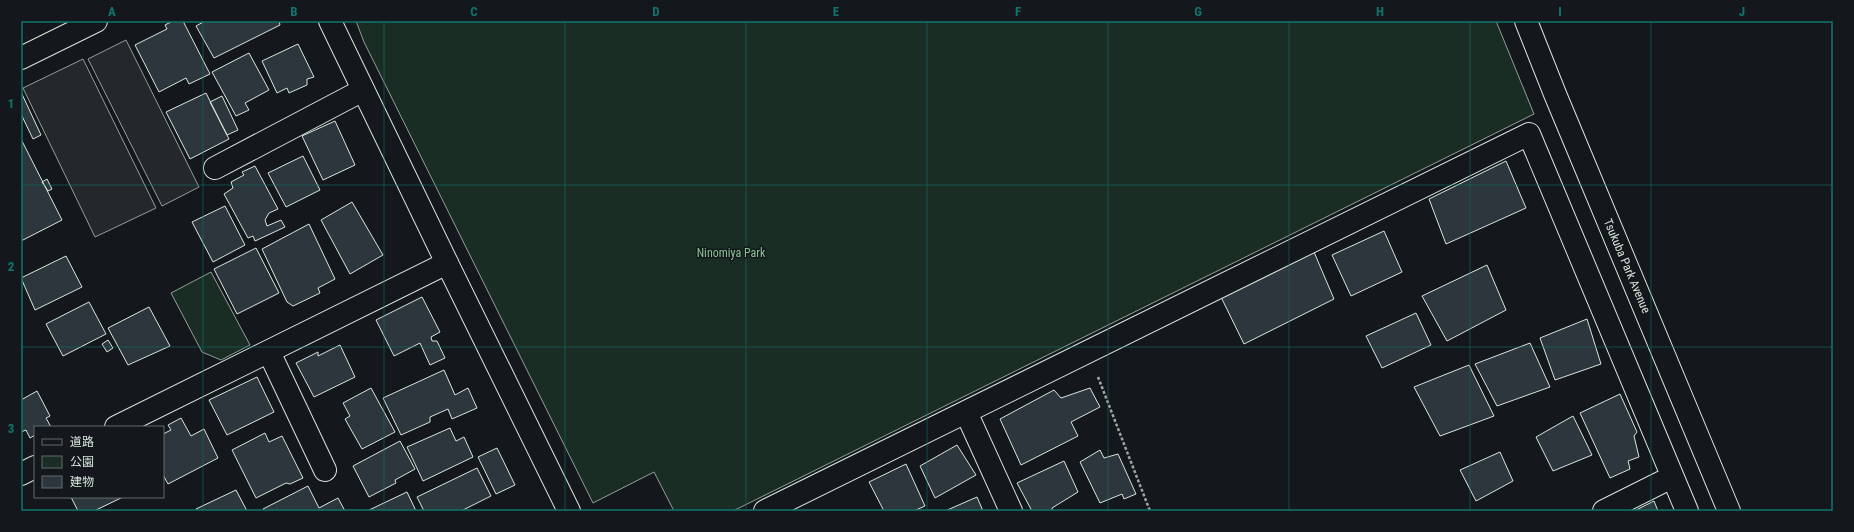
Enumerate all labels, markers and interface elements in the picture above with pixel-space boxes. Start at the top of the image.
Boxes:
text: A [108,4,116,19]
text: B [290,4,298,19]
text: C [470,4,478,19]
text: D [652,4,660,19]
text: E [833,4,840,19]
text: F [1015,4,1021,19]
text: G [1194,4,1202,19]
text: H [1376,4,1384,19]
text: I [1558,4,1562,19]
text: J [1739,4,1745,19]
text: 1 [8,96,14,111]
street label: Tsukuba Park Avenue [1601,217,1653,316]
park label: Ninomiya Park [697,246,766,260]
text: 2 [8,259,15,274]
text: 3 [8,421,14,436]
legend [34,426,164,498]
text: 道路 [70,435,94,449]
text: 公園 [70,455,94,469]
text: 建物 [70,475,94,489]

